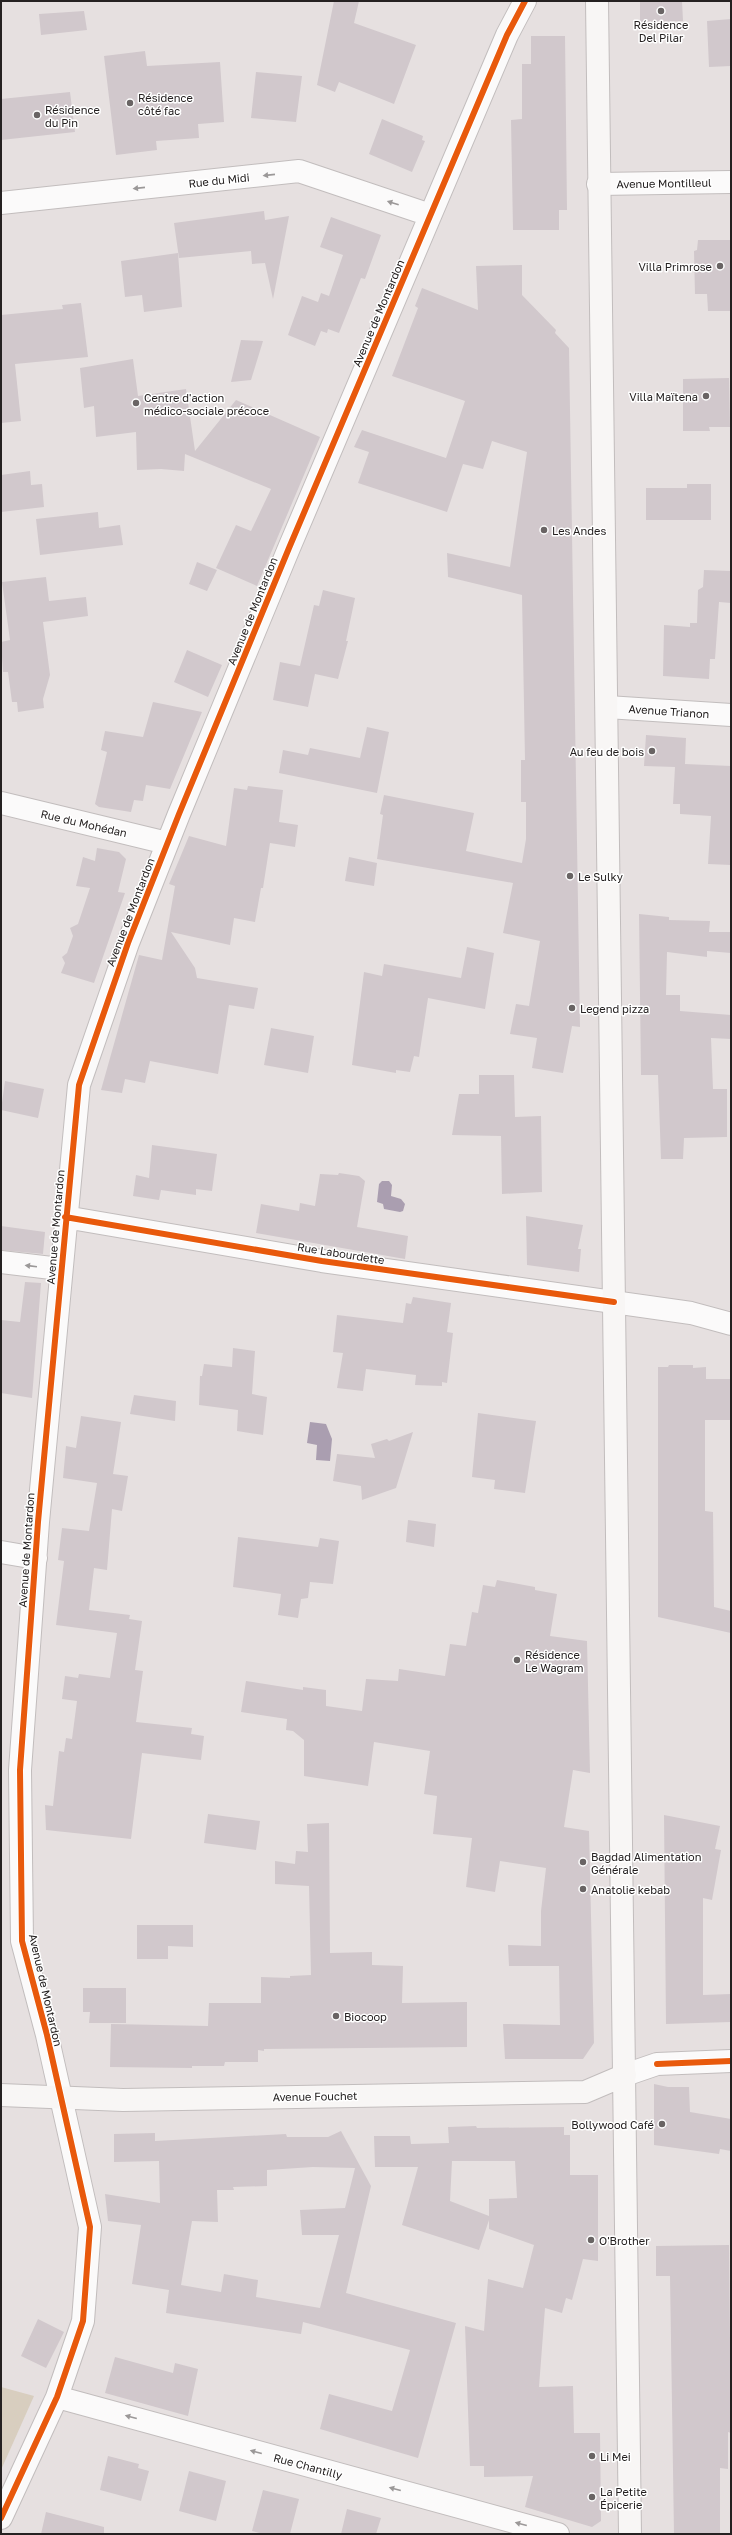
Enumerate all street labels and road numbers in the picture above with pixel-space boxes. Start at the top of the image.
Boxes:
street label: Rue du Midi [188,170,250,190]
street label: Avenue Montilleul [616,176,712,190]
street label: Avenue de Montardon [350,257,406,369]
street label: Avenue de Montardon [224,555,280,667]
street label: Avenue Trianon [628,702,710,720]
street label: Rue du Mohédan [40,807,128,839]
street label: Avenue de Montardon [103,856,157,968]
street label: Avenue de Montardon [44,1169,66,1285]
street label: Rue Labourdette [296,1240,386,1266]
street label: Avenue de Montardon [16,1492,36,1608]
street label: Avenue de Montardon [27,1932,65,2048]
street label: Avenue Fouchet [272,2089,358,2103]
street label: Rue Chantilly [272,2451,344,2481]

